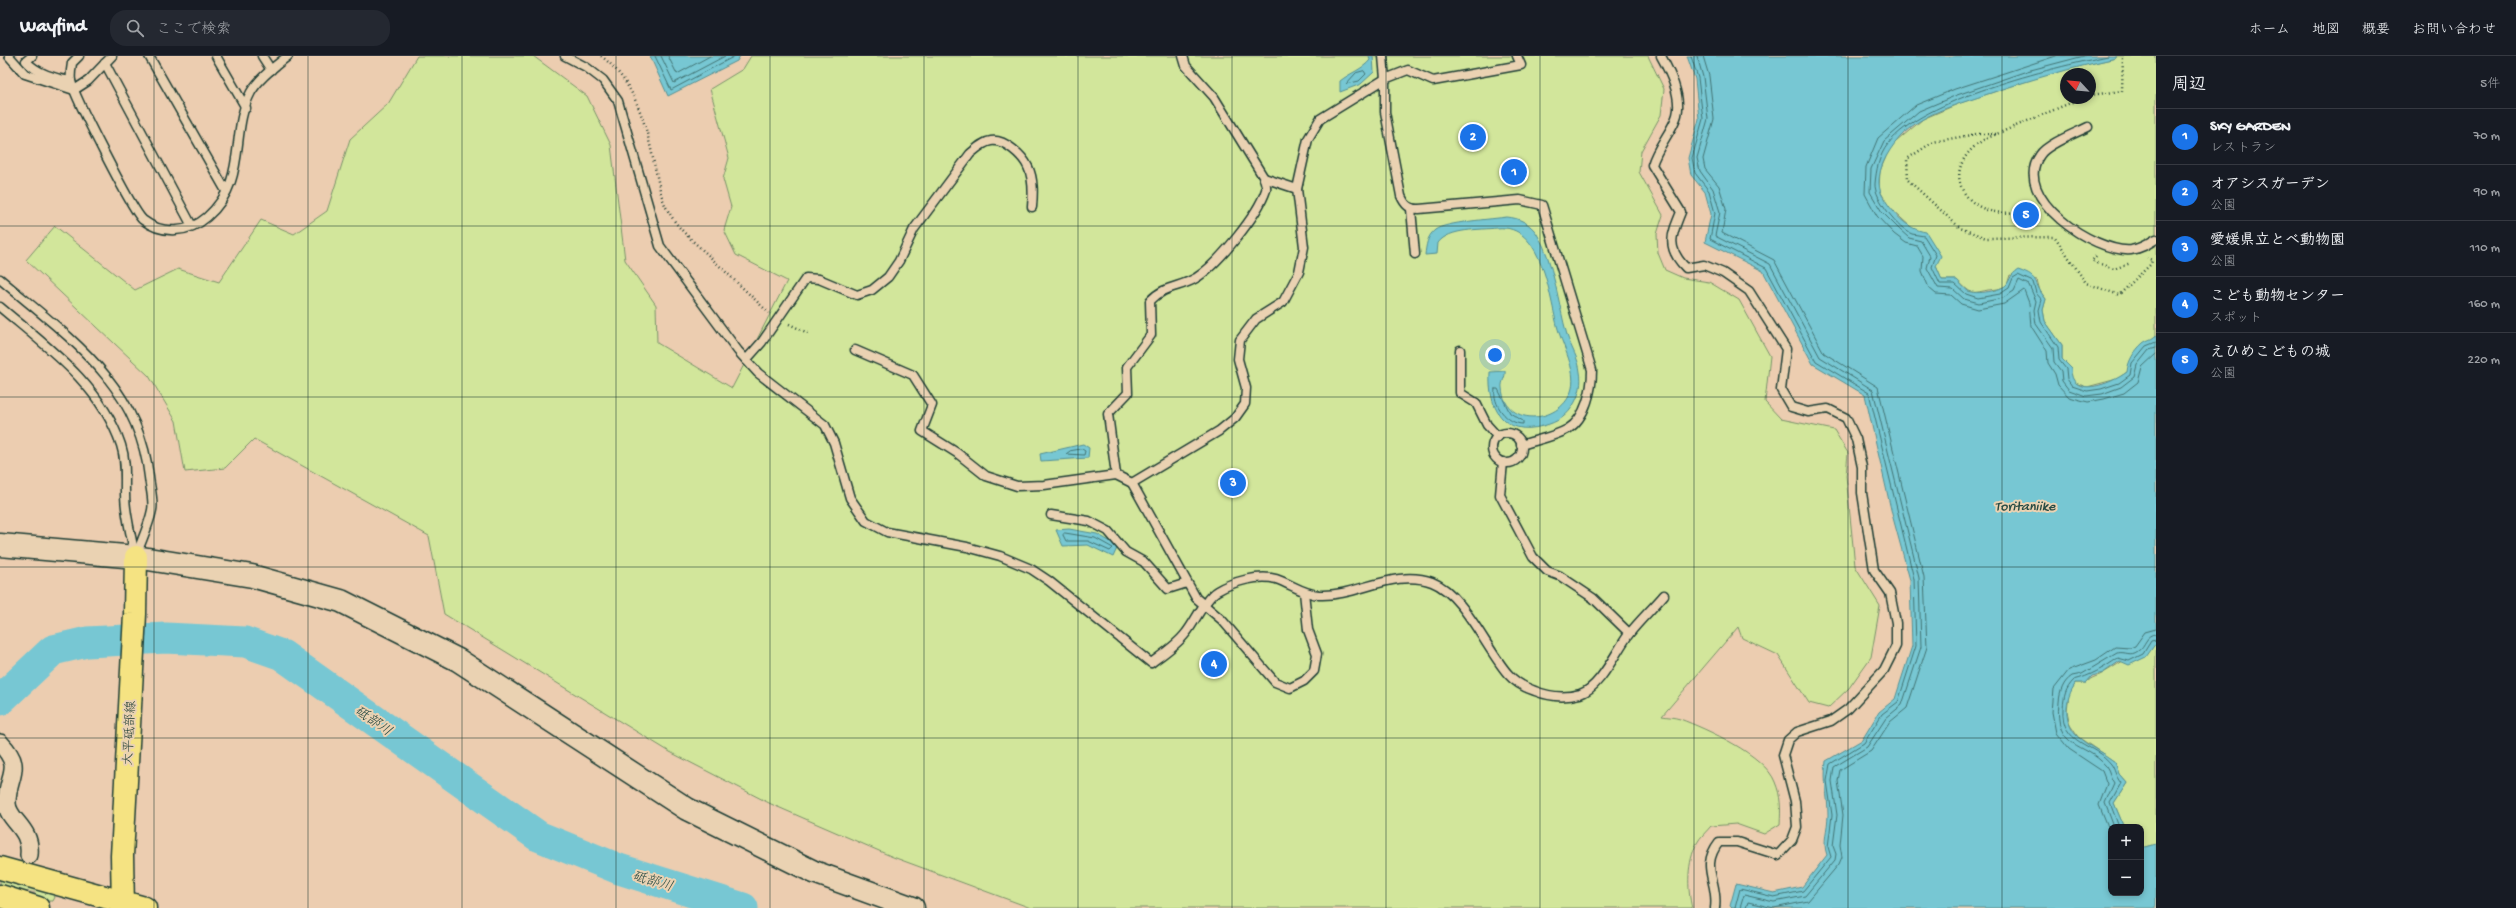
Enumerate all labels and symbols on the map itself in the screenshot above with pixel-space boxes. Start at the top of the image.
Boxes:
north arrow [2060,68,2096,104]
pin: 2 [1460,122,1486,152]
pin: 1 [1501,157,1527,187]
pin: 5 [2013,200,2039,230]
your location [1485,345,1505,365]
pin: 3 [1220,468,1246,498]
water label: Toritaniike [1995,499,2056,516]
pin: 4 [1201,649,1227,679]
street label: 大平砥部線 [120,699,140,766]
water label: 砥部川 [350,703,395,741]
water label: 砥部川 [630,868,675,897]

